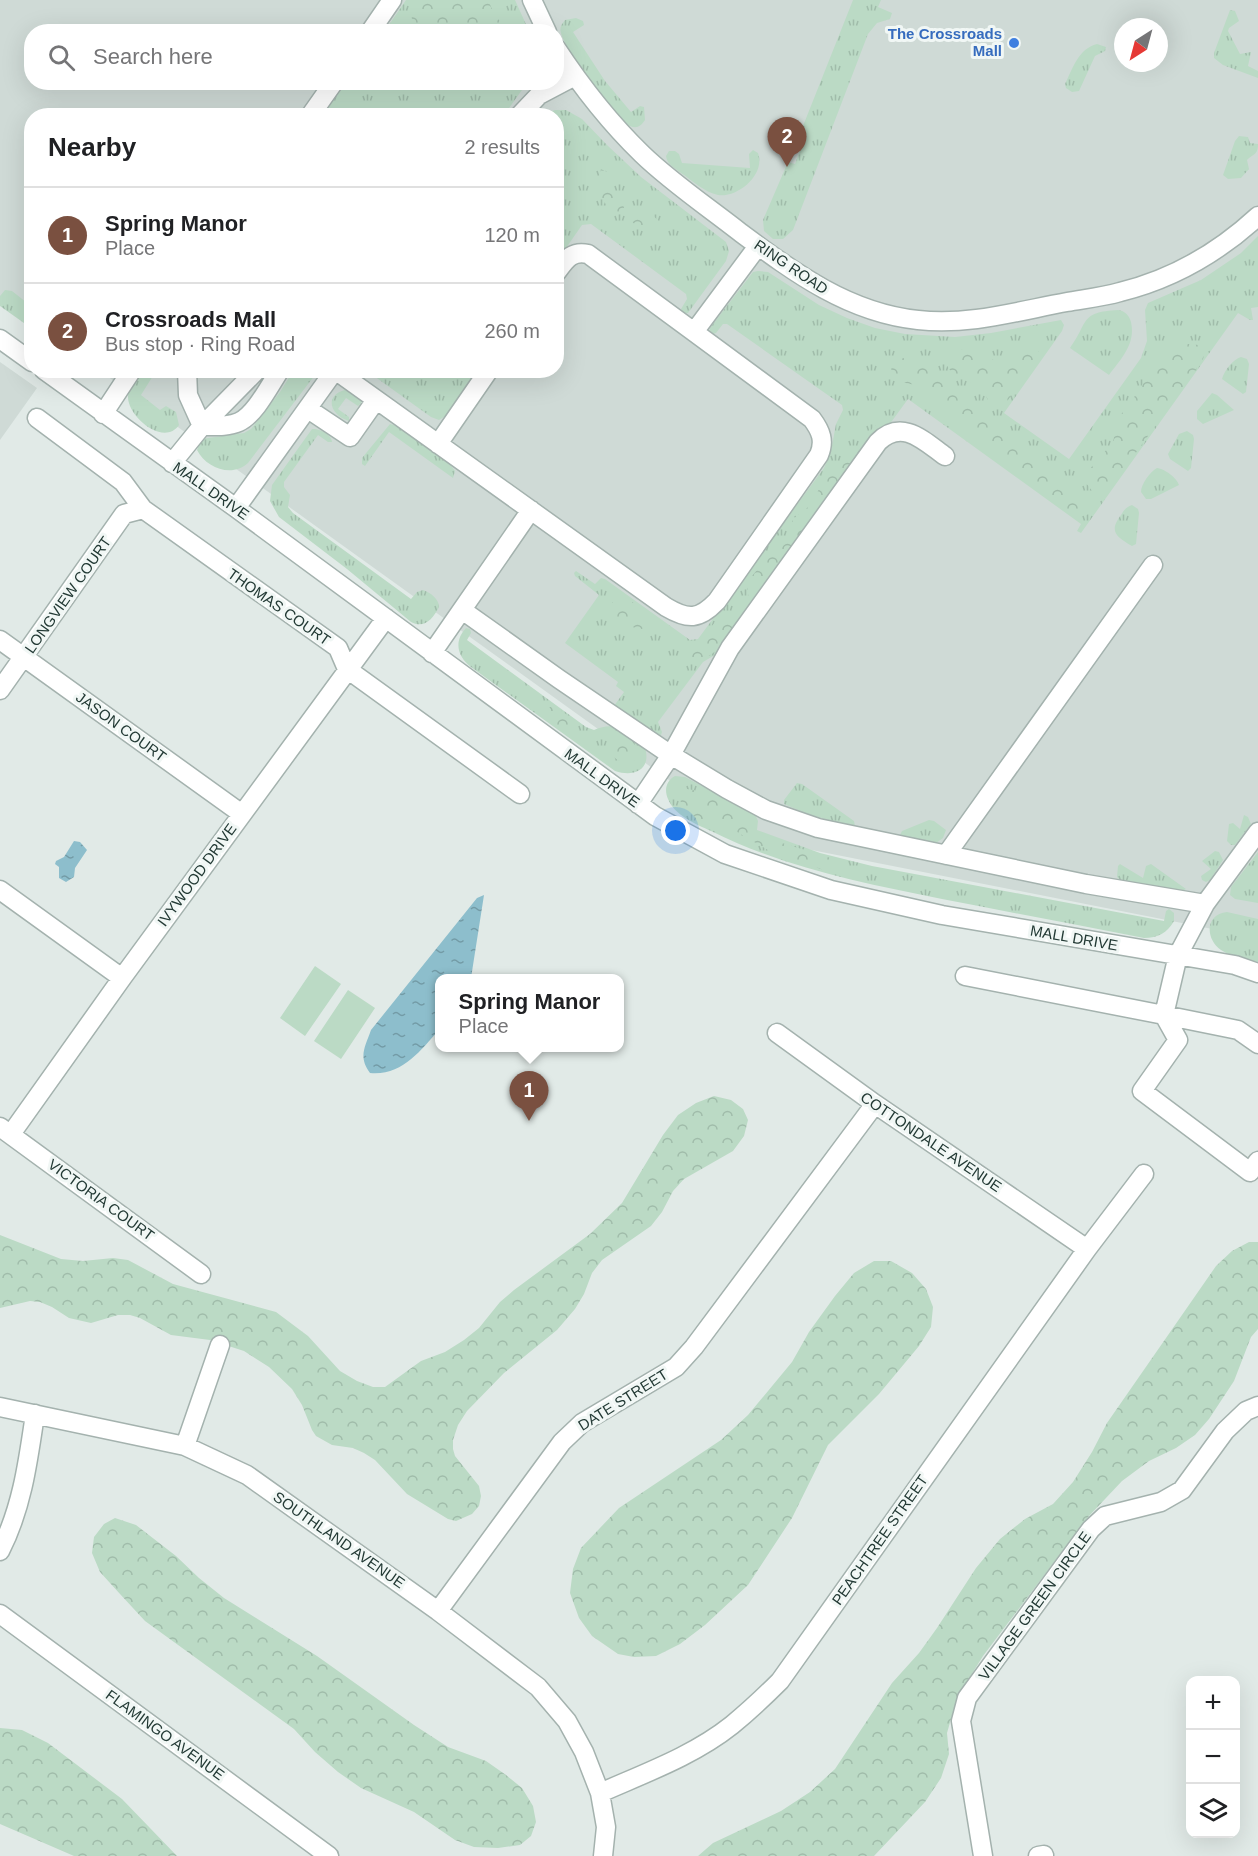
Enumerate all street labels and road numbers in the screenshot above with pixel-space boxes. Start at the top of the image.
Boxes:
street label: RING ROAD [751,236,831,297]
street label: MALL DRIVE [170,458,252,523]
street label: LONGVIEW COURT [21,533,114,656]
street label: THOMAS COURT [225,565,334,648]
street label: JASON COURT [73,688,170,765]
street label: MALL DRIVE [561,745,643,811]
street label: IVYWOOD DRIVE [154,820,239,929]
street label: MALL DRIVE [1029,921,1119,954]
street label: COTTONDALE AVENUE [858,1088,1005,1195]
street label: VICTORIA COURT [45,1155,158,1244]
street label: DATE STREET [575,1365,671,1434]
street label: PEACHTREE STREET [828,1471,931,1608]
street label: SOUTHLAND AVENUE [270,1488,408,1591]
street label: VILLAGE GREEN CIRCLE [975,1528,1094,1683]
street label: FLAMINGO AVENUE [103,1686,228,1783]

